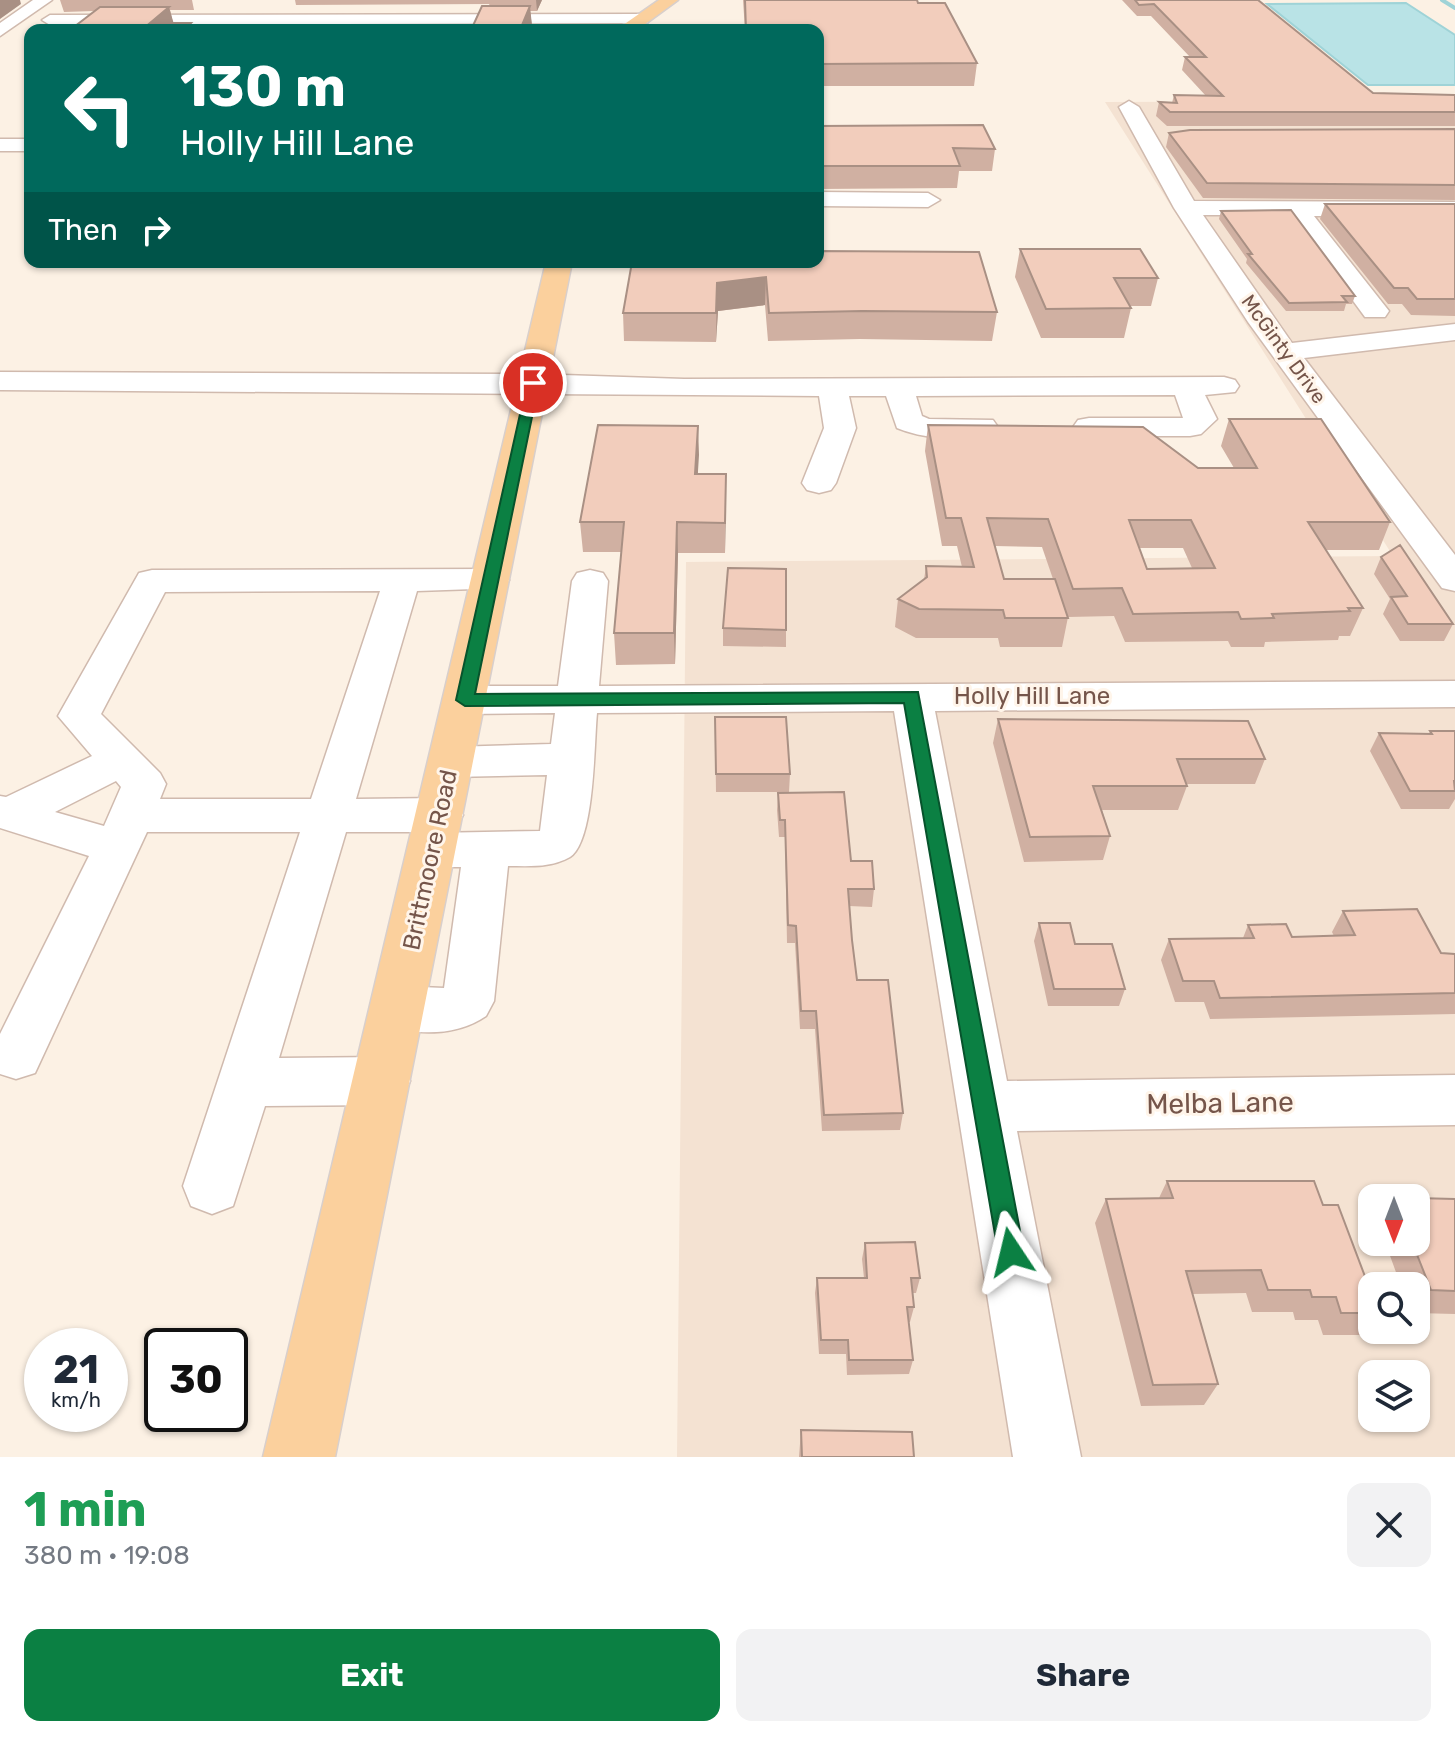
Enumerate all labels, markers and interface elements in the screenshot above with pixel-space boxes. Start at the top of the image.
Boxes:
text: 130 m [180,54,346,120]
icon: left [48,56,152,160]
text: Holly Hill Lane [180,121,414,164]
icon: right [134,208,178,252]
text: Then [48,212,118,248]
street label: McGinty Drive [1236,290,1332,408]
pin [499,349,567,417]
icon: arrive [511,361,555,405]
street label: Holly Hill Lane [954,682,1110,710]
street label: Brittmoore Road [397,767,463,953]
street label: Melba Lane [1146,1085,1294,1121]
north arrow [1358,1184,1430,1256]
map controls [1358,1184,1430,1432]
position arrow [969,1210,1053,1294]
button: search [1358,1272,1430,1344]
speed limit sign: 30 [144,1328,248,1432]
text: 21 [53,1346,99,1393]
button: layers [1358,1360,1430,1432]
text: km/h [51,1388,101,1412]
text: 1 min [24,1481,147,1538]
button: close [1347,1483,1431,1567]
text: 380 m · 19:08 [24,1540,190,1571]
button: Exit [24,1629,720,1721]
button: Share [736,1629,1431,1721]

